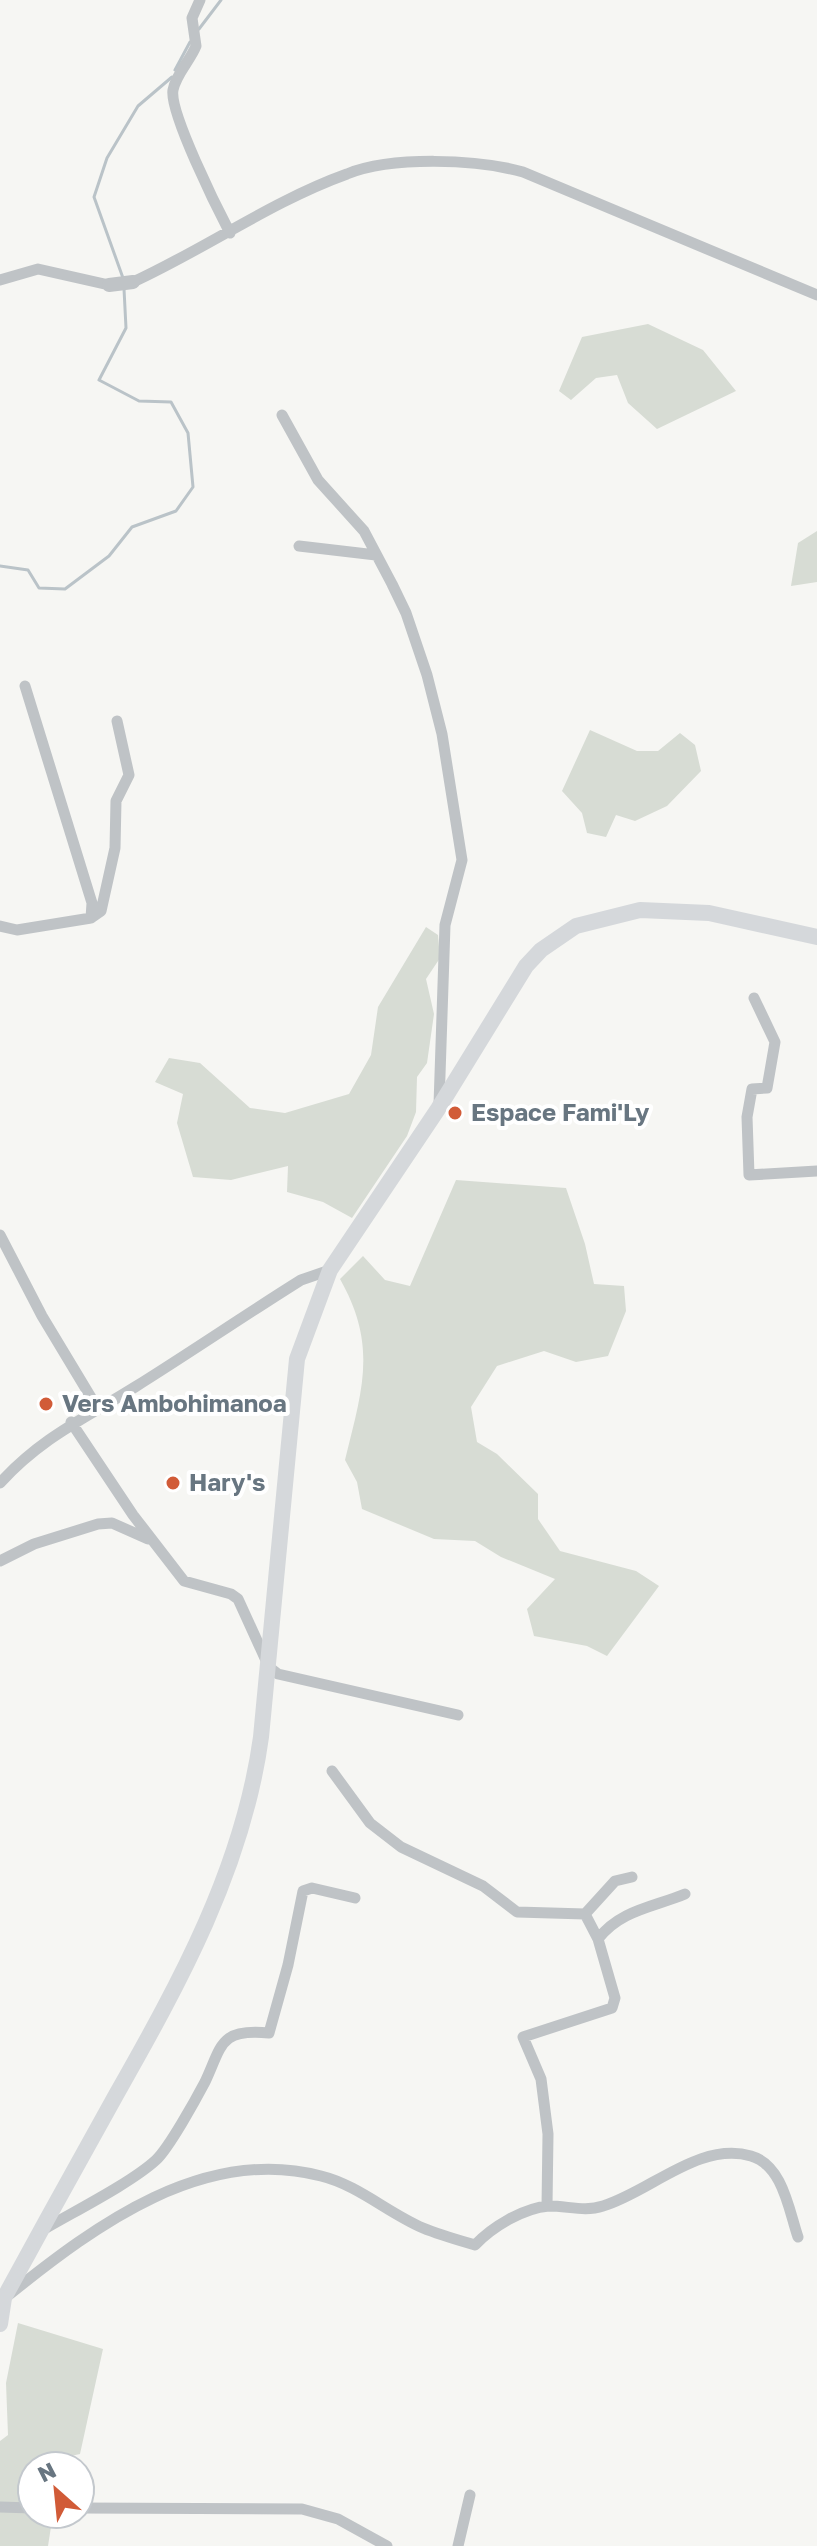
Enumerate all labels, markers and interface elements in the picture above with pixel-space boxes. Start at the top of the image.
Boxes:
place label: Espace Fami'Ly [471,1097,650,1126]
marker: Espace Fami'Ly [446,1104,464,1122]
place label: Vers Ambohimanoa [62,1388,287,1417]
marker: Vers Ambohimanoa [37,1395,55,1413]
place label: Hary's [189,1467,266,1496]
marker: Hary's [164,1474,182,1492]
north arrow [16,2450,96,2530]
text: N [33,2456,60,2488]

